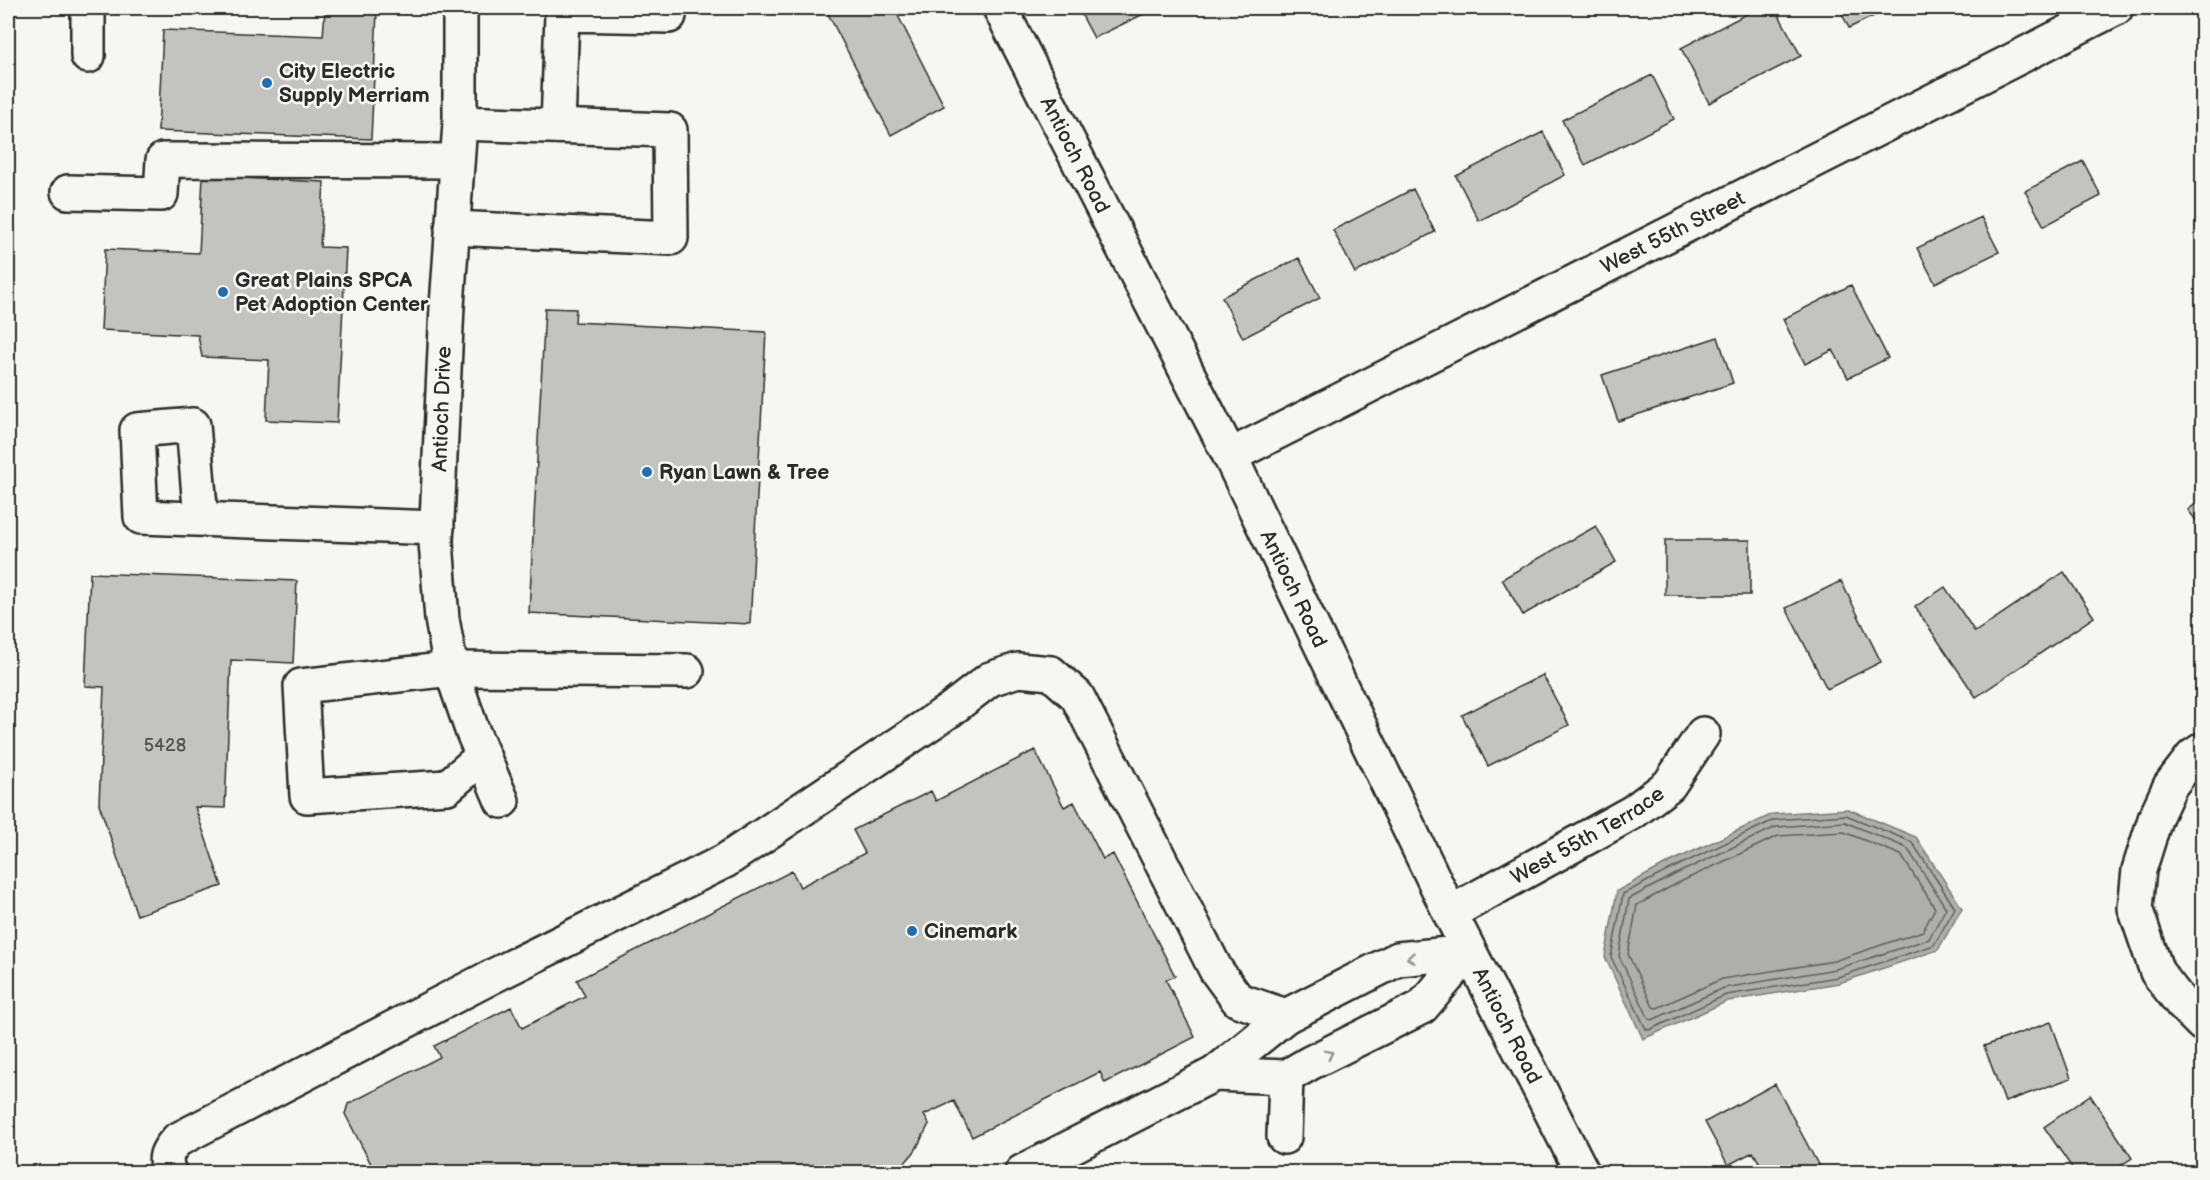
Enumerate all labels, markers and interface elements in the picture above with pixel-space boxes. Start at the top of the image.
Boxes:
place label: City Electric Supply Merriam [279,59,430,108]
marker: City Electric Supply Merriam [260,76,274,90]
street label: Antioch Road [1035,92,1116,217]
street label: West 55th Street [1596,185,1749,279]
place label: Great Plains SPCA Pet Adoption Center [235,268,429,317]
marker: Great Plains SPCA Pet Adoption Center [216,285,230,299]
street label: Antioch Drive [427,346,457,472]
place label: Ryan Lawn & Tree [659,460,829,485]
marker: Ryan Lawn & Tree [640,465,654,479]
street label: Antioch Road [1255,526,1333,652]
house number: 5428 [144,735,186,756]
street label: West 55th Terrace [1506,781,1669,889]
place label: Cinemark [924,919,1017,944]
marker: Cinemark [905,924,919,938]
one-way arrow [1407,951,1416,964]
street label: Antioch Road [1467,963,1547,1088]
one-way arrow [1322,1049,1333,1061]

